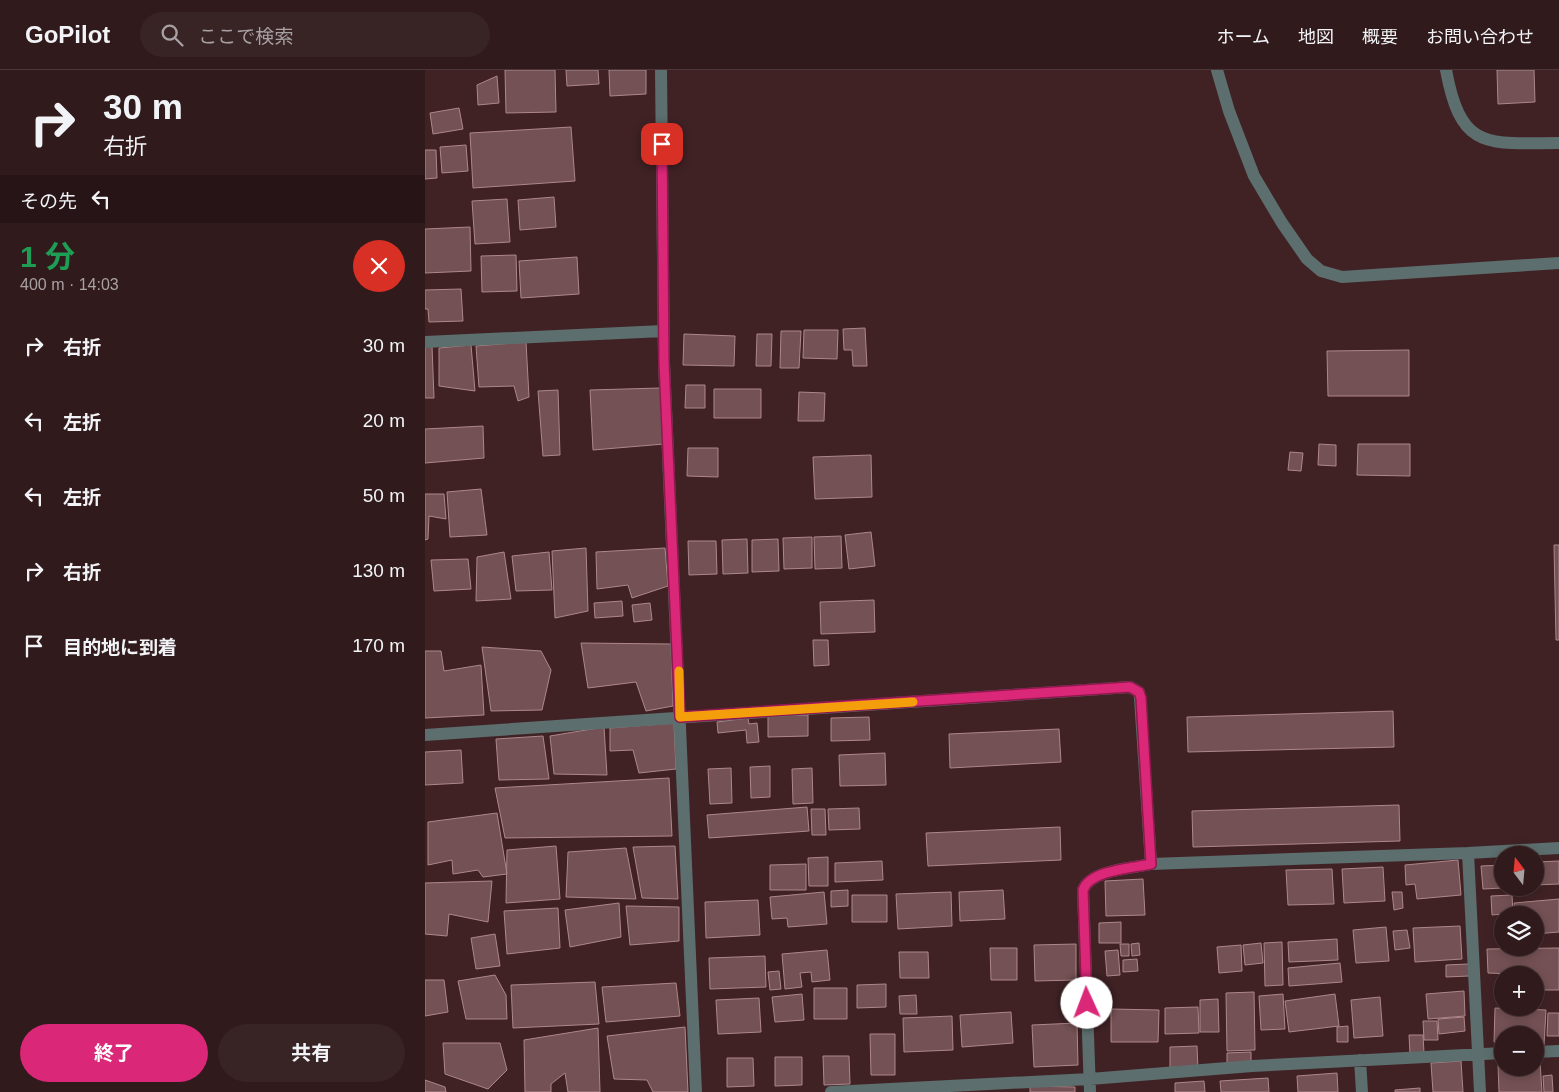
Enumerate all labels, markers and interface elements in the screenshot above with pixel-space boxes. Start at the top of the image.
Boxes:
search box [140,12,490,57]
text: GoPilot [25,21,110,48]
icon: search [158,21,186,49]
text: ここで検索 [198,26,293,47]
text: ホーム [1217,27,1270,47]
text: 地図 [1298,27,1334,47]
text: 概要 [1362,27,1398,47]
text: お問い合わせ [1426,27,1534,47]
text: 30 m [103,87,183,126]
icon: right [20,90,85,155]
pin [641,123,683,165]
icon: arrive [648,130,676,158]
text: 右折 [103,134,147,159]
icon: left [87,185,115,213]
text: その先 [20,191,77,212]
text: 1 分 [20,240,75,273]
button: close [353,240,405,292]
text: 400 m · 14:03 [20,276,119,293]
icon: right [20,332,48,360]
text: 30 m [363,335,405,356]
text: 右折 [63,337,101,358]
icon: left [20,407,48,435]
text: 20 m [363,410,405,431]
text: 左折 [63,412,101,433]
icon: left [20,482,48,510]
text: 50 m [363,485,405,506]
text: 左折 [63,487,101,508]
icon: right [20,557,48,585]
text: 130 m [352,560,405,581]
text: 右折 [63,562,101,583]
icon: arrive [20,632,48,660]
text: 170 m [352,635,405,656]
text: 目的地に到着 [63,637,177,658]
north arrow [1494,846,1544,896]
map controls [1494,846,1544,1076]
button: layers [1494,906,1544,956]
button: + [1494,966,1544,1016]
position arrow [1060,976,1112,1028]
button: 終了 [20,1024,208,1082]
button: 共有 [218,1024,405,1082]
button: − [1494,1026,1544,1076]

